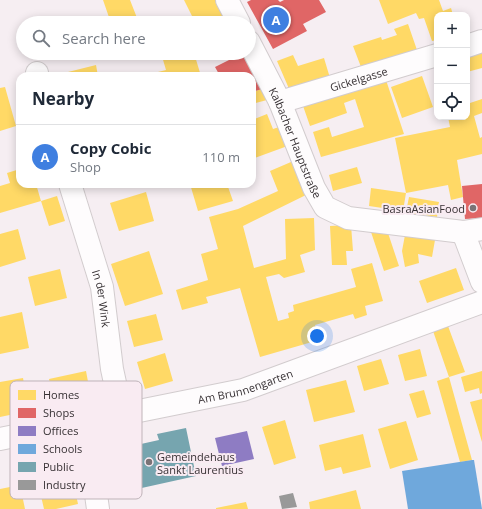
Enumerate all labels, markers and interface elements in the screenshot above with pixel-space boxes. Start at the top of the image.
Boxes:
pin: A [263,5,289,35]
map controls [434,12,470,120]
button: + [434,12,470,48]
search box [16,16,256,60]
icon: search [30,27,52,49]
text: Search here [62,28,146,48]
button: − [434,48,470,84]
street label: Gickelgasse [328,63,389,94]
street label: Kalbacher Hauptstraße [266,84,326,201]
button: locate [434,84,470,120]
text: Nearby [32,87,94,110]
text: Copy Cobic [70,138,151,158]
text: A [41,148,49,166]
text: 110 m [202,148,240,166]
text: Shop [70,158,101,176]
place label: BasraAsianFood [382,201,465,216]
marker: BasraAsianFood [468,203,478,213]
street label: In der Wink [89,268,114,328]
your location [307,326,327,346]
street label: Am Brunnengarten [196,365,295,406]
legend [10,381,142,499]
text: Homes [43,387,79,402]
text: Shops [43,405,74,420]
text: Offices [43,423,78,438]
text: Schools [43,441,82,456]
place label: Gemeindehaus Sankt Laurentius [157,449,243,477]
marker: Gemeindehaus Sankt Laurentius [144,457,154,467]
text: Public [43,459,74,474]
text: Industry [43,477,86,492]

